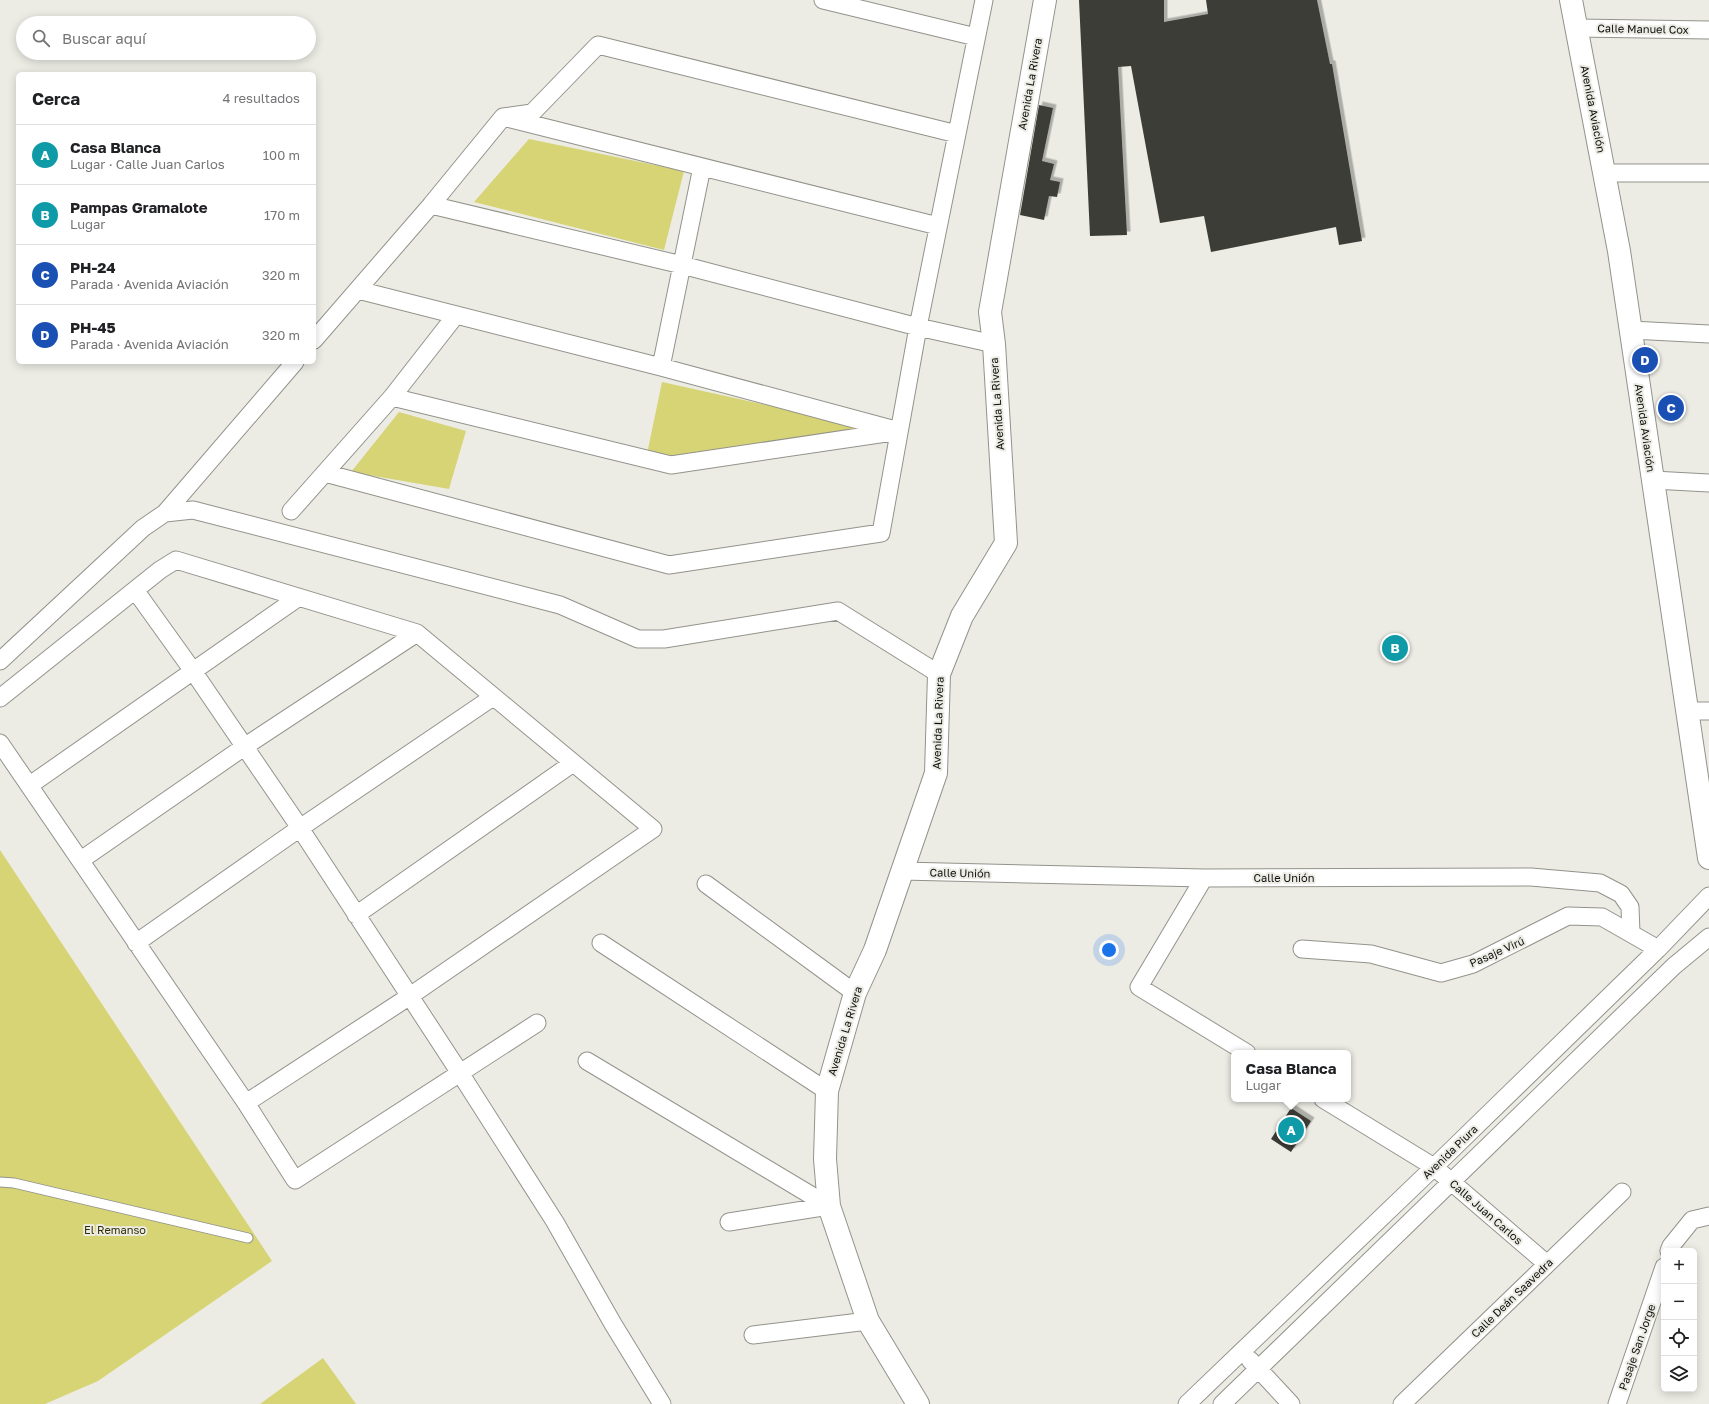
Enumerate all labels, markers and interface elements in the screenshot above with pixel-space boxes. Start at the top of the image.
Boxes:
search box [16,16,316,60]
street label: Calle Manuel Cox [1597,21,1689,36]
icon: search [30,27,52,49]
text: Buscar aquí [62,29,146,47]
street label: Avenida La Rivera [1015,37,1044,131]
street label: Avenida Aviación [1579,64,1608,154]
text: Cerca [32,88,80,109]
text: 4 resultados [222,90,300,106]
text: Casa Blanca [70,138,161,156]
text: A [40,147,50,163]
text: 100 m [263,147,300,163]
text: Lugar · Calle Juan Carlos [70,156,225,172]
text: Pampas Gramalote [70,198,208,216]
text: B [40,207,50,223]
text: 170 m [264,207,300,223]
text: Lugar [70,216,105,232]
text: PH-24 [70,258,116,276]
text: C [40,267,50,283]
text: 320 m [262,267,300,283]
text: Parada · Avenida Aviación [70,276,229,292]
text: PH-45 [70,318,116,336]
text: D [40,327,50,343]
text: 320 m [262,327,300,343]
text: Parada · Avenida Aviación [70,336,229,352]
pin: D [1632,345,1658,375]
street label: Avenida La Rivera [987,357,1006,451]
street label: Avenida Aviación [1633,383,1658,473]
pin: C [1658,393,1684,423]
pin: B [1382,633,1408,663]
street label: Avenida La Rivera [929,676,946,770]
street label: Calle Unión [929,865,991,880]
street label: Calle Unión [1254,871,1314,884]
street label: Pasaje Virú [1467,934,1526,969]
your location [1099,940,1119,960]
street label: Avenida La Rivera [825,985,864,1077]
popup [1231,1050,1351,1102]
text: Casa Blanca [1246,1059,1336,1077]
text: Lugar [1246,1077,1281,1093]
pin: A [1278,1115,1304,1145]
street label: Avenida Piura [1419,1122,1480,1181]
street label: Calle Juan Carlos [1447,1177,1525,1247]
park label: El Remanso [84,1223,146,1236]
map controls [1661,1248,1697,1392]
button: + [1661,1248,1697,1284]
street label: Calle Deán Saavedra [1468,1255,1555,1340]
button: − [1661,1284,1697,1320]
street label: Pasaje San Jorge [1616,1302,1657,1392]
button: locate [1661,1320,1697,1356]
button: layers [1661,1356,1697,1392]

